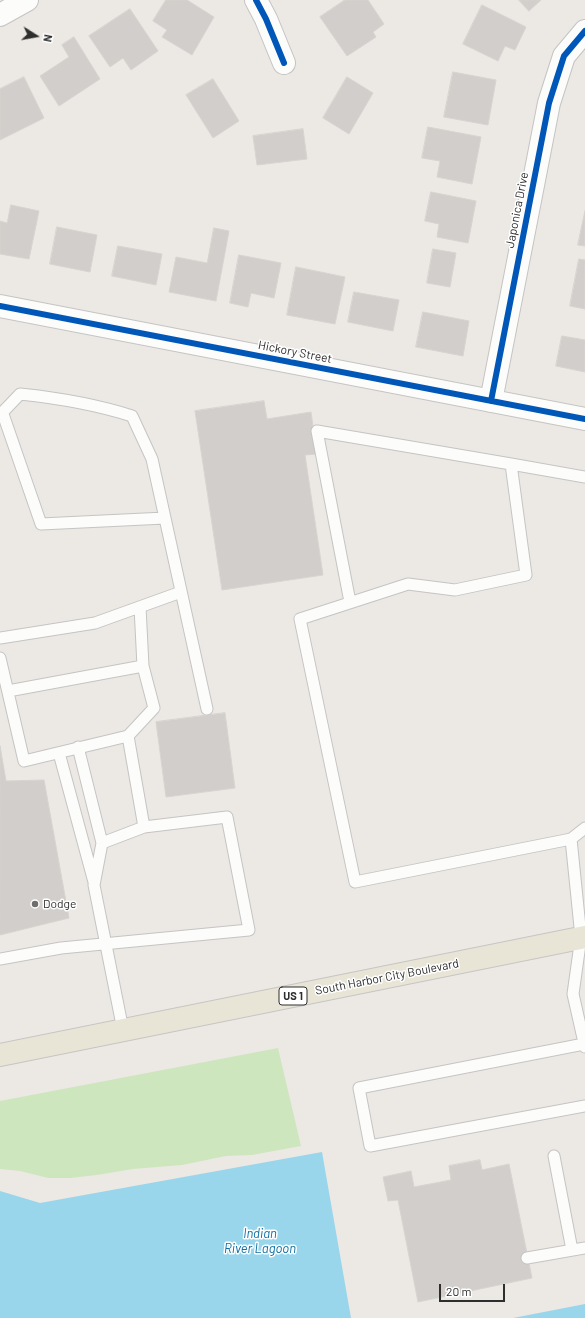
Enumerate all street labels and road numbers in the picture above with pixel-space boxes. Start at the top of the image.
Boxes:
street label: Japonica Drive [503,171,531,249]
street label: Hickory Street [257,338,333,366]
street label: South Harbor City Boulevard [314,956,460,998]
road number: US 1 [279,987,307,1005]

